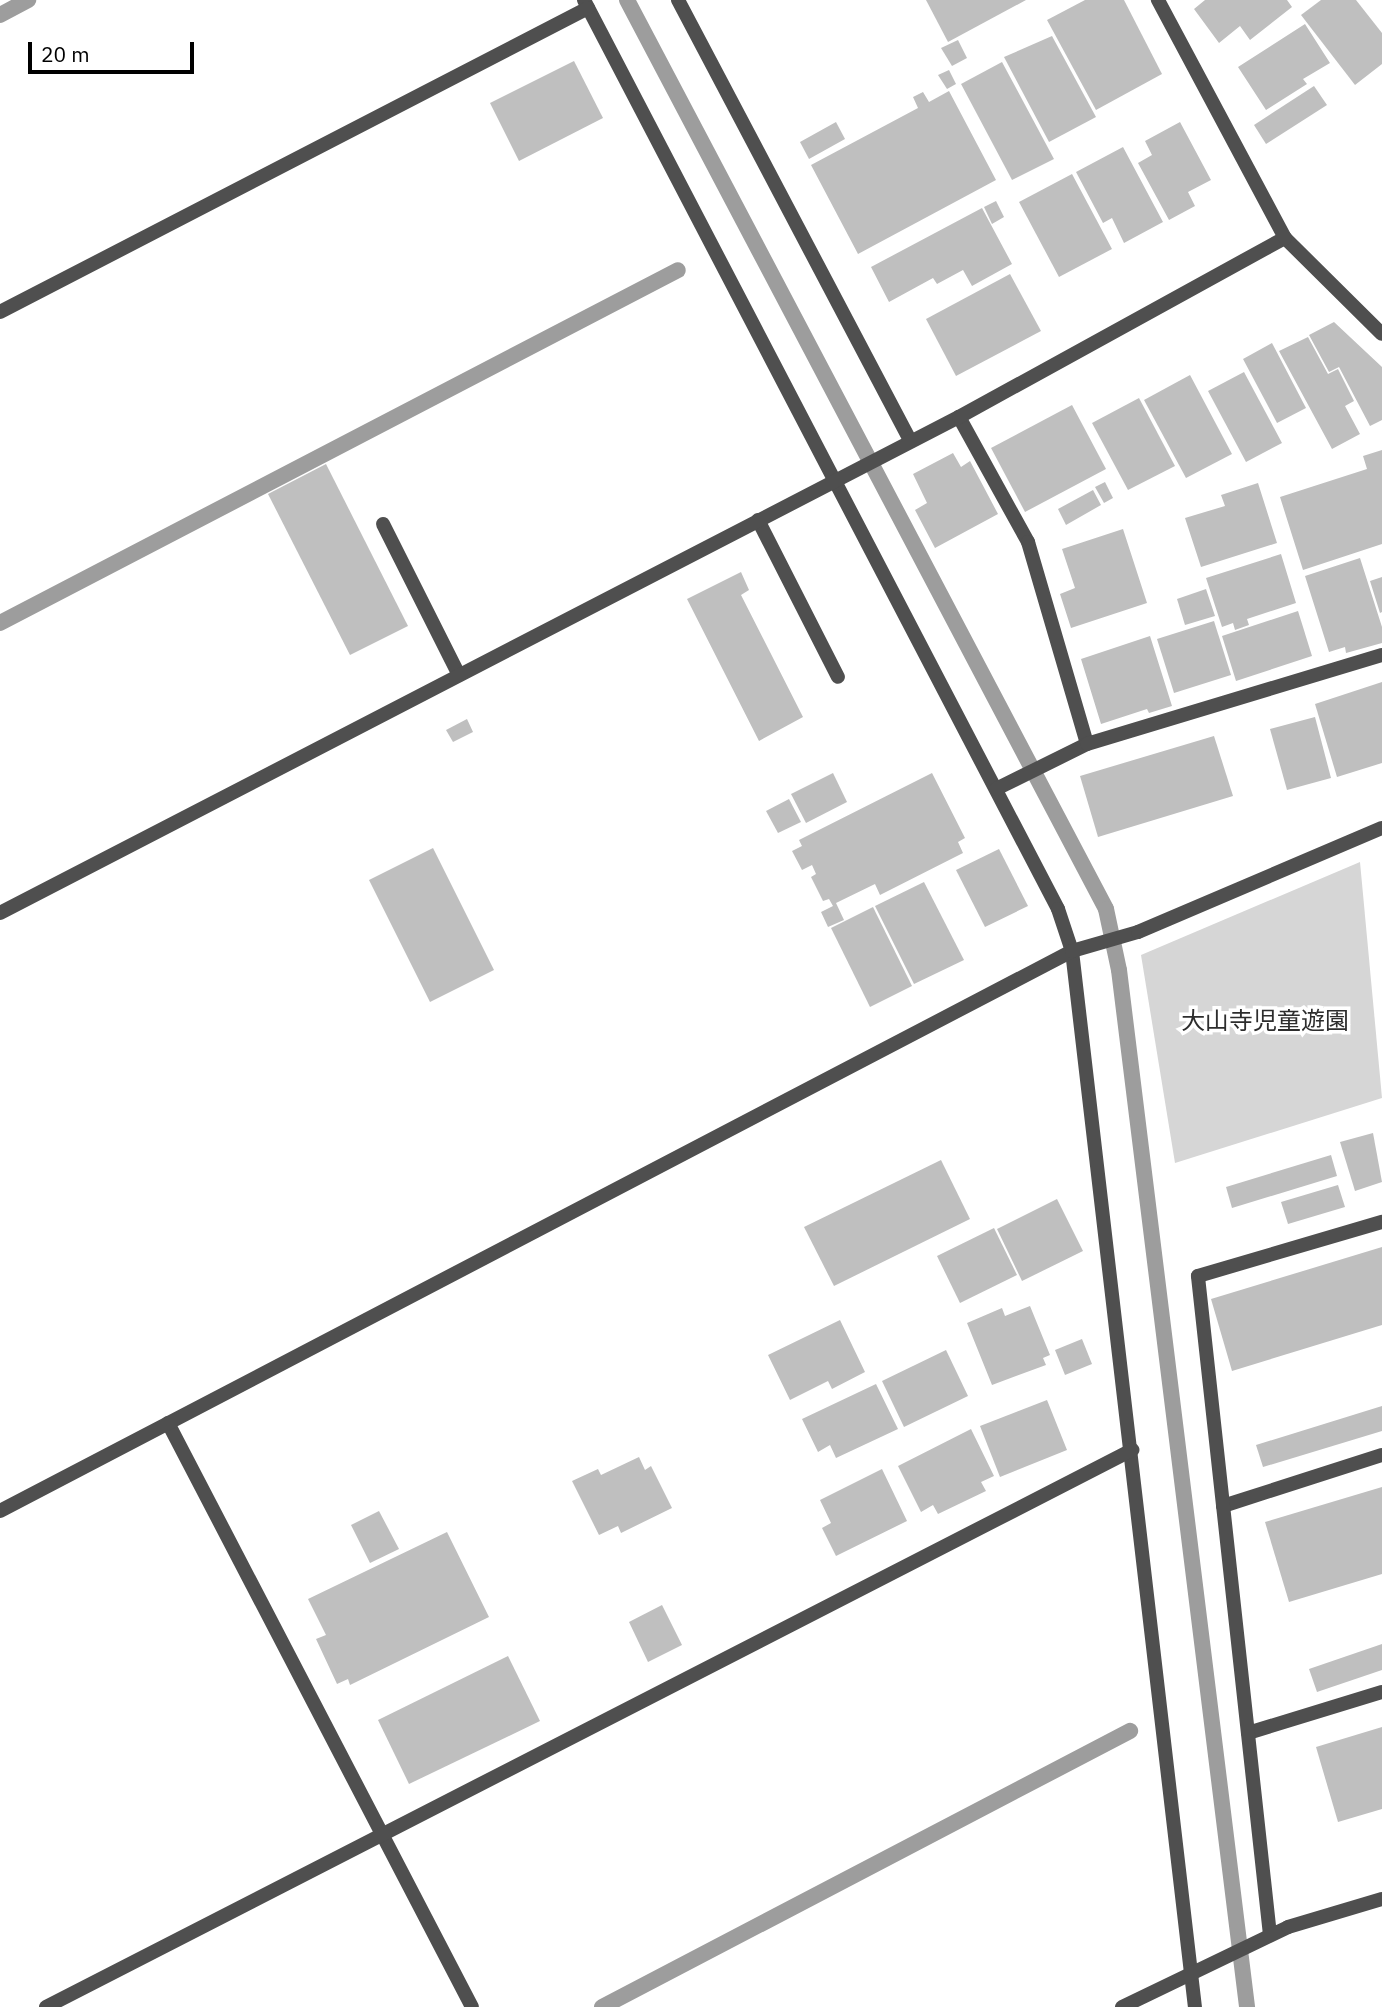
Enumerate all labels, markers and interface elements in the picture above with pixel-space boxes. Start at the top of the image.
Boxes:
scale bar [32,28,198,72]
text: 20 m [41,40,90,68]
park label: 大山寺児童遊園 [1181,1007,1349,1035]

